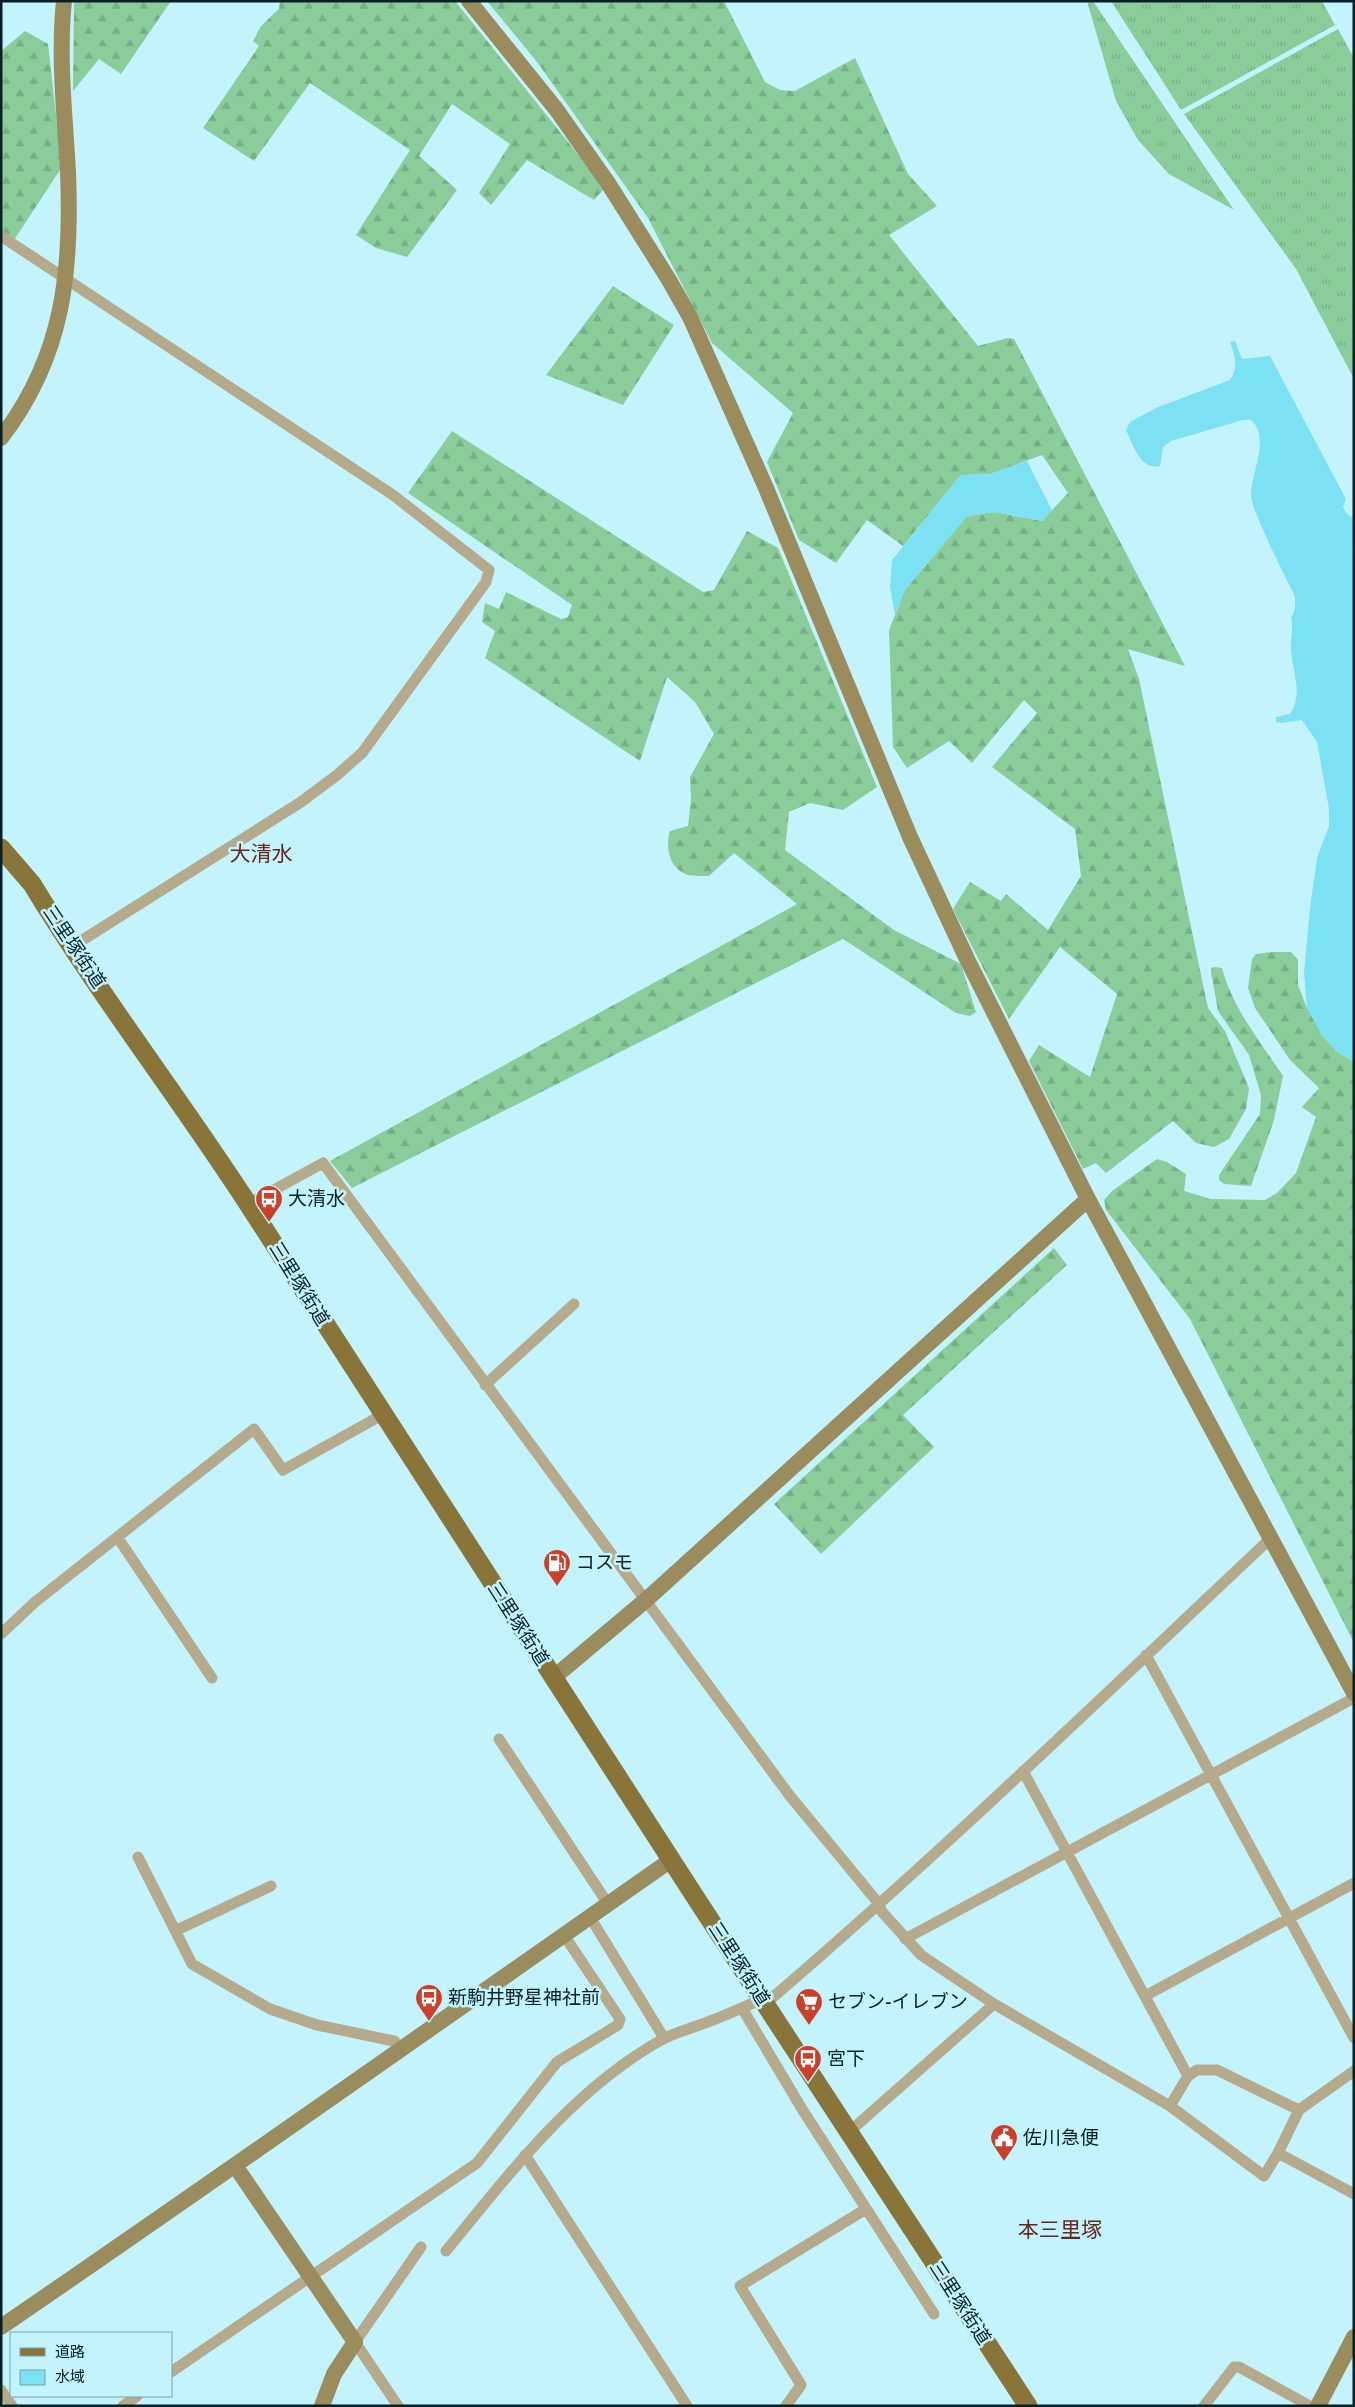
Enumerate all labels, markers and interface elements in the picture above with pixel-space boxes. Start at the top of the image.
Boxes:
district label: 大清水 [230,841,293,867]
street label: 三里塚街道 [37,901,111,993]
bus stop icon: 大清水 [254,1184,284,1223]
place label: 大清水 [288,1187,345,1211]
street label: 三里塚街道 [264,1237,334,1331]
fuel station icon: コスモ [542,1548,572,1587]
place label: コスモ [576,1551,633,1575]
street label: 三里塚街道 [482,1578,554,1670]
street label: 三里塚街道 [703,1918,775,2010]
bus stop icon: 新駒井野星神社前 [414,1983,444,2022]
place label: 新駒井野星神社前 [448,1986,600,2010]
supermarket icon: セブン-イレブン [794,1987,824,2026]
place label: セブン-イレブン [828,1990,968,2014]
bus stop icon: 宮下 [793,2044,823,2083]
place label: 宮下 [827,2047,865,2071]
public building icon: 佐川急便 [989,2123,1019,2162]
place label: 佐川急便 [1023,2126,1099,2150]
district label: 本三里塚 [1018,2217,1102,2243]
street label: 三里塚街道 [924,2257,996,2349]
legend [10,2332,172,2397]
text: 道路 [55,2343,85,2361]
text: 水域 [55,2368,85,2386]

